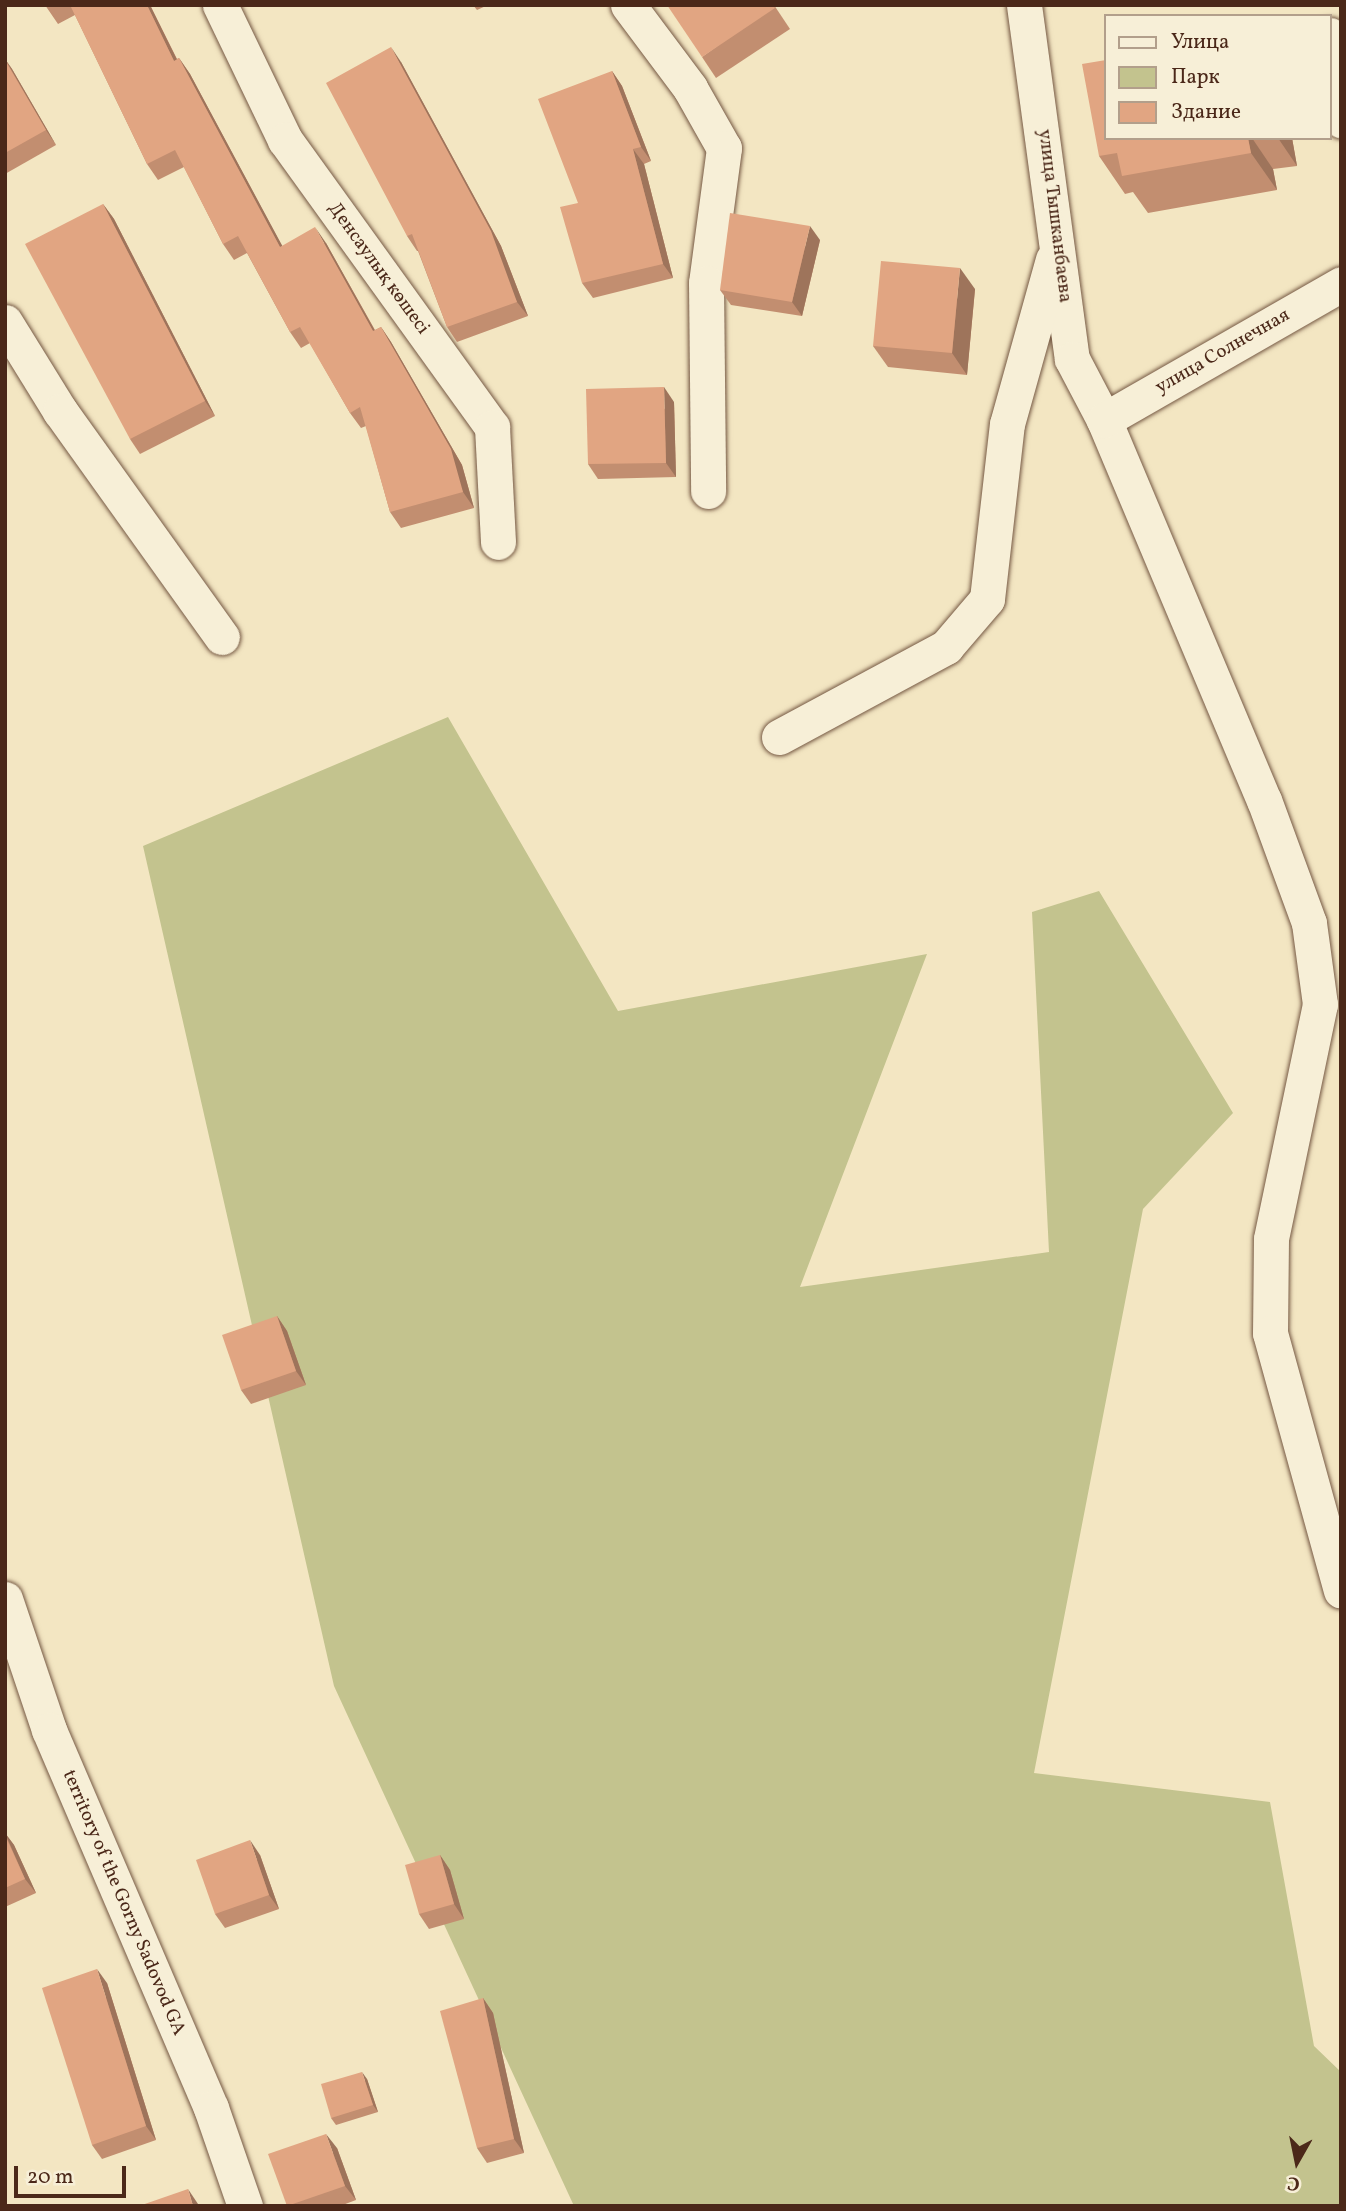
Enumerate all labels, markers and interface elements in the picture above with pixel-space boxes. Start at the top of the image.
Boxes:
legend [1104,14,1332,140]
text: Улица [1171,28,1229,57]
text: Парк [1171,63,1220,92]
text: Здание [1171,98,1241,127]
street label: улица Тышканбаева [1032,128,1076,304]
street label: Денсаулық көшесі [322,198,434,340]
street label: улица Солнечная [1152,304,1294,400]
street label: territory of the Gorny Sadovod GA [57,1767,189,2039]
north arrow [1262,2127,1332,2197]
scale bar [18,2152,130,2196]
text: 20 m [27,2163,73,2192]
text: С [1286,2169,1302,2197]

